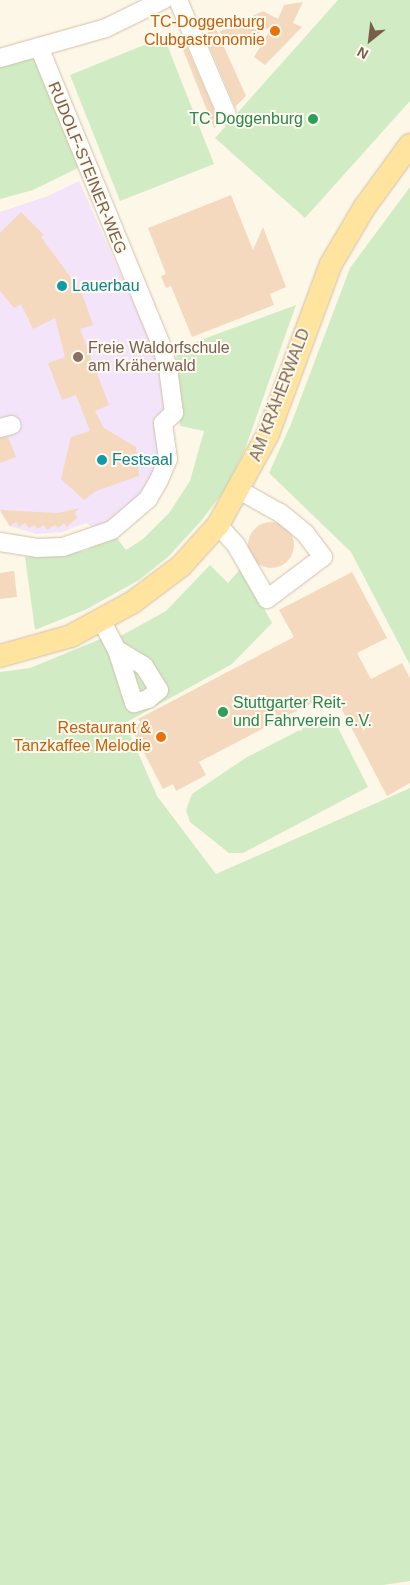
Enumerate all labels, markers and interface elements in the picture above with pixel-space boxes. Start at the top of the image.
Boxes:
place label: TC-Doggenburg Clubgastronomie [144,12,265,50]
north arrow [345,15,395,65]
marker: TC-Doggenburg Clubgastronomie [269,25,281,37]
text: N [354,44,371,63]
street label: RUDOLF-STEINER-WEG [44,79,130,257]
place label: TC Doggenburg [189,109,303,129]
marker: TC Doggenburg [307,113,319,125]
place label: Lauerbau [72,276,140,296]
marker: Lauerbau [56,280,68,292]
street label: AM KRÄHERWALD [246,326,314,464]
place label: Freie Waldorfschule am Kräherwald [88,338,230,376]
marker: Freie Waldorfschule am Kräherwald [72,351,84,363]
place label: Festsaal [112,450,172,470]
marker: Festsaal [96,454,108,466]
place label: Stuttgarter Reit- und Fahrverein e.V. [233,693,372,731]
marker: Stuttgarter Reit- und Fahrverein e.V. [217,706,229,718]
place label: Restaurant & Tanzkaffee Melodie [13,718,151,756]
marker: Restaurant & Tanzkaffee Melodie [155,731,167,743]

